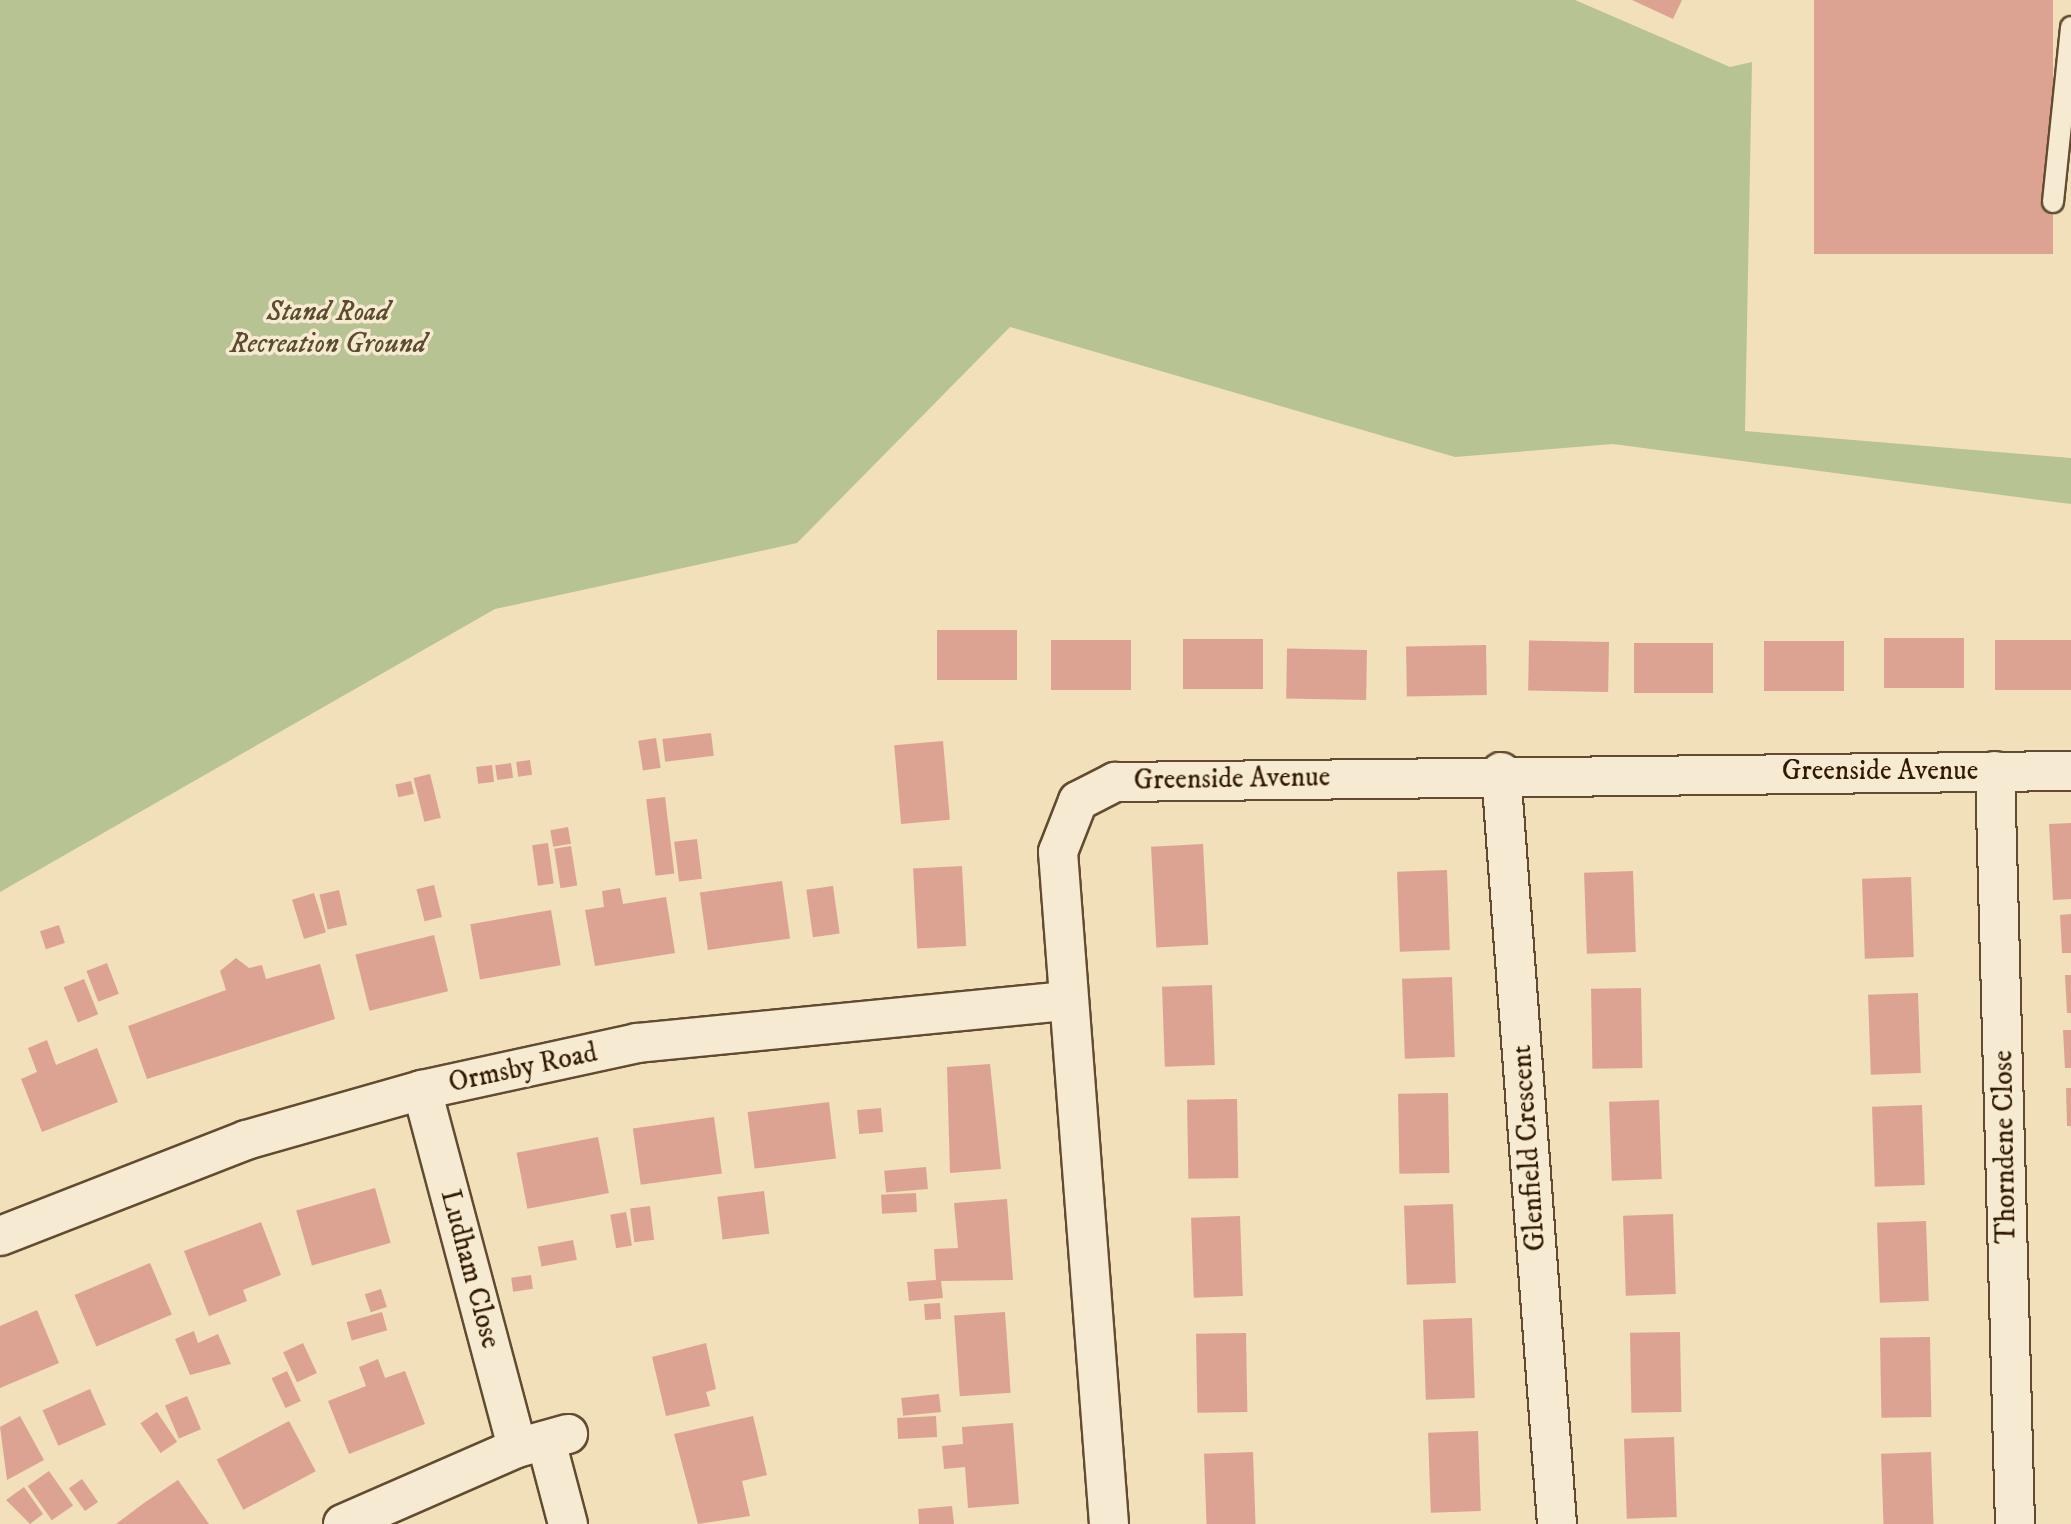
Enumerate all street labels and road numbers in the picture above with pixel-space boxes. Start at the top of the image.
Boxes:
street label: Greenside Avenue [1782,754,1978,788]
street label: Greenside Avenue [1133,760,1331,798]
street label: Ormsby Road [446,1036,600,1100]
street label: Glenfield Crescent [1505,1044,1553,1252]
street label: Thorndene Close [1987,1050,2023,1244]
street label: Ludham Close [433,1186,507,1352]

